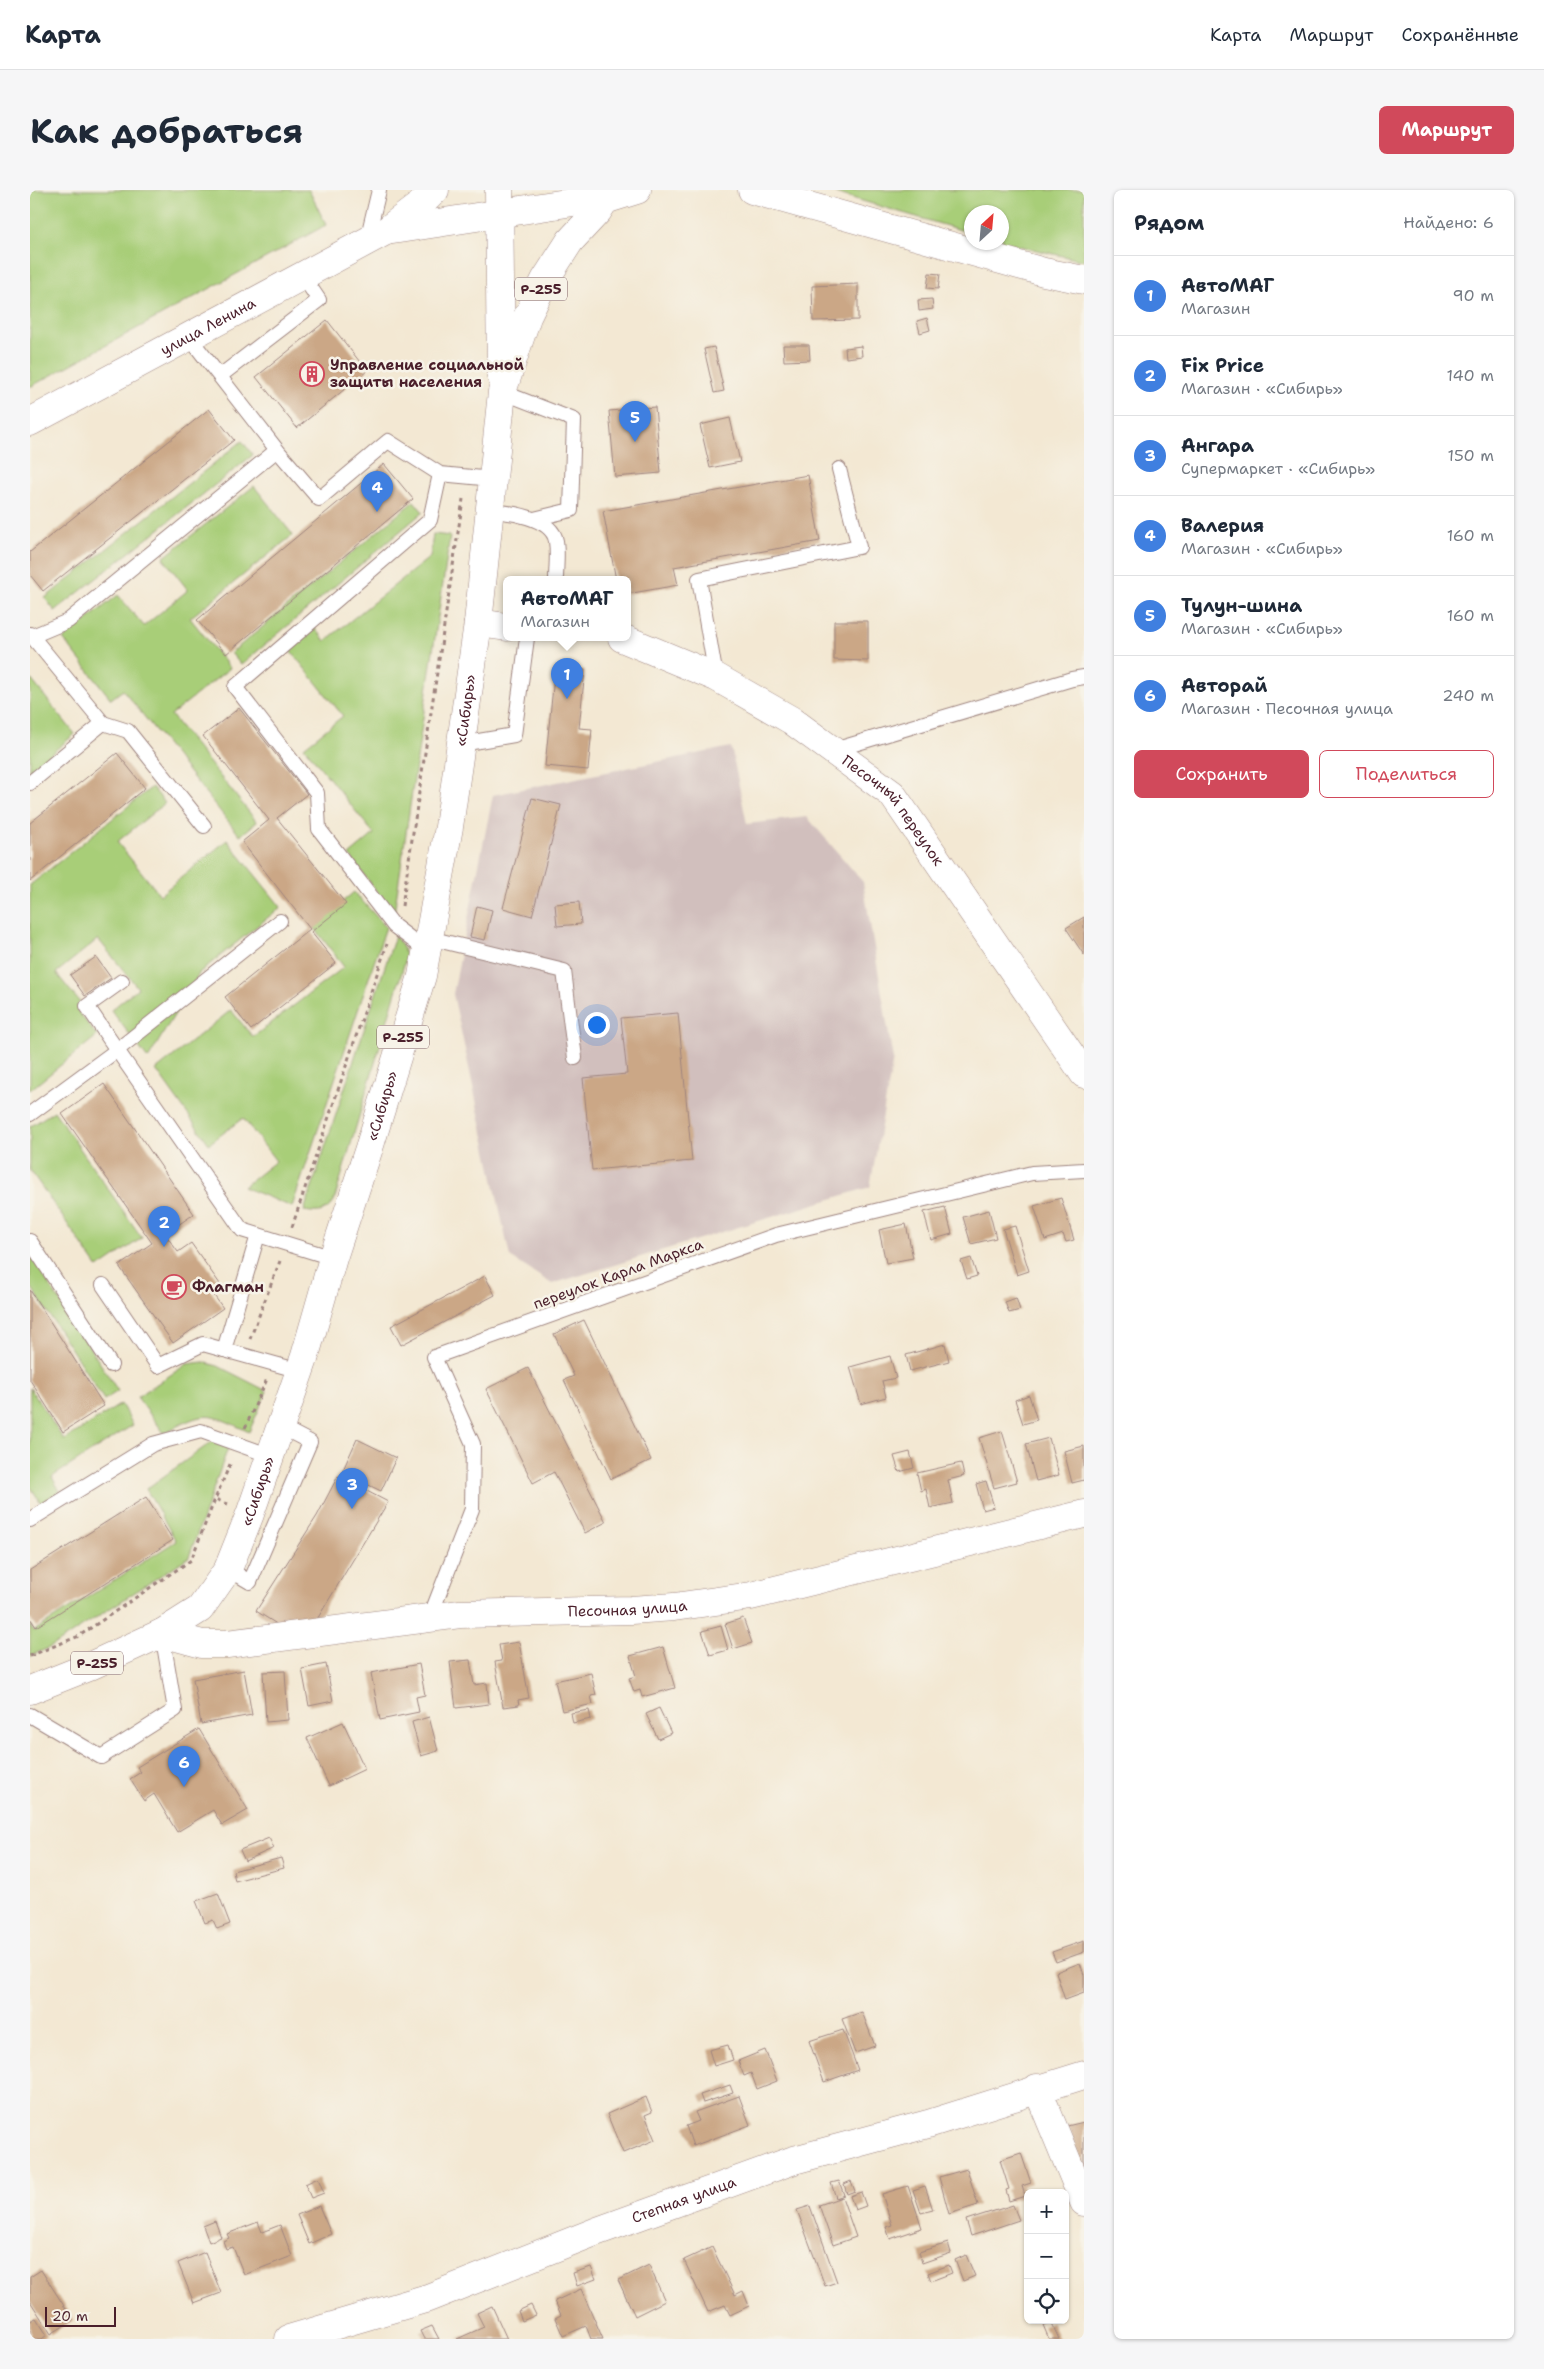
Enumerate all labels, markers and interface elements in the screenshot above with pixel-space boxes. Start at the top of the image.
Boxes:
text: Карта [25,19,101,51]
text: Карта [1210,23,1261,47]
text: Маршрут [1289,23,1373,47]
text: Сохранённые [1401,23,1519,47]
button: Маршрут [1379,106,1514,154]
text: Как добраться [30,107,303,154]
north arrow [964,205,1009,250]
text: Рядом [1134,209,1204,237]
text: Найдено: 6 [1403,212,1494,233]
text: АвтоМАГ [1181,273,1274,298]
road number: Р-255 [515,278,567,300]
text: 1 [1146,285,1154,306]
text: 90 m [1453,285,1494,306]
street label: улица Ленина [157,292,260,360]
text: Магазин [1181,298,1250,319]
text: Fix Price [1181,353,1264,378]
place label: Управление социальной защиты населения [330,355,524,392]
building icon: Управление социальной защиты населения [299,361,325,387]
text: 2 [1144,365,1156,386]
text: 140 m [1447,365,1494,386]
text: Магазин · «Сибирь» [1181,378,1343,399]
pin: 5 [619,401,651,442]
text: Ангара [1181,433,1254,458]
text: 3 [1144,445,1156,466]
text: 150 m [1447,445,1494,466]
text: Супермаркет · «Сибирь» [1181,458,1375,479]
pin: 4 [361,471,393,512]
text: Валерия [1181,513,1264,538]
text: 4 [1144,525,1156,546]
text: 160 m [1447,525,1494,546]
text: Магазин · «Сибирь» [1181,538,1343,559]
popup [503,576,631,641]
text: АвтоМАГ [520,586,614,611]
text: Тулун-шина [1181,593,1302,618]
text: 5 [1145,605,1155,626]
text: 160 m [1447,605,1494,626]
text: Магазин [520,611,590,632]
text: Магазин · «Сибирь» [1181,618,1343,639]
pin: 1 [551,658,583,699]
street label: «Сибирь» [451,673,481,747]
text: Авторай [1181,673,1268,698]
text: 6 [1144,685,1156,706]
text: 240 m [1442,685,1494,706]
text: Магазин · Песочная улица [1181,698,1393,719]
button: Сохранить [1134,750,1309,798]
button: Поделиться [1319,750,1494,798]
street label: Песочный переулок [838,751,948,870]
your location [584,1012,610,1038]
road number: Р-255 [377,1026,429,1049]
street label: «Сибирь» [362,1068,402,1143]
pin: 2 [148,1206,180,1247]
street label: переулок Карла Маркса [530,1234,706,1314]
cafe icon: Флагман [161,1274,187,1300]
place label: Флагман [192,1277,264,1297]
street label: «Сибирь» [236,1454,279,1529]
pin: 3 [336,1468,368,1509]
street label: Песочная улица [568,1595,689,1621]
road number: Р-255 [71,1652,123,1675]
pin: 6 [168,1746,200,1787]
street label: Степная улица [629,2172,739,2228]
map controls [1024,2189,1069,2324]
button: + [1024,2189,1069,2234]
button: − [1024,2234,1069,2279]
button: locate [1024,2279,1069,2324]
scale bar [45,2304,116,2327]
text: 20 m [52,2307,88,2325]

